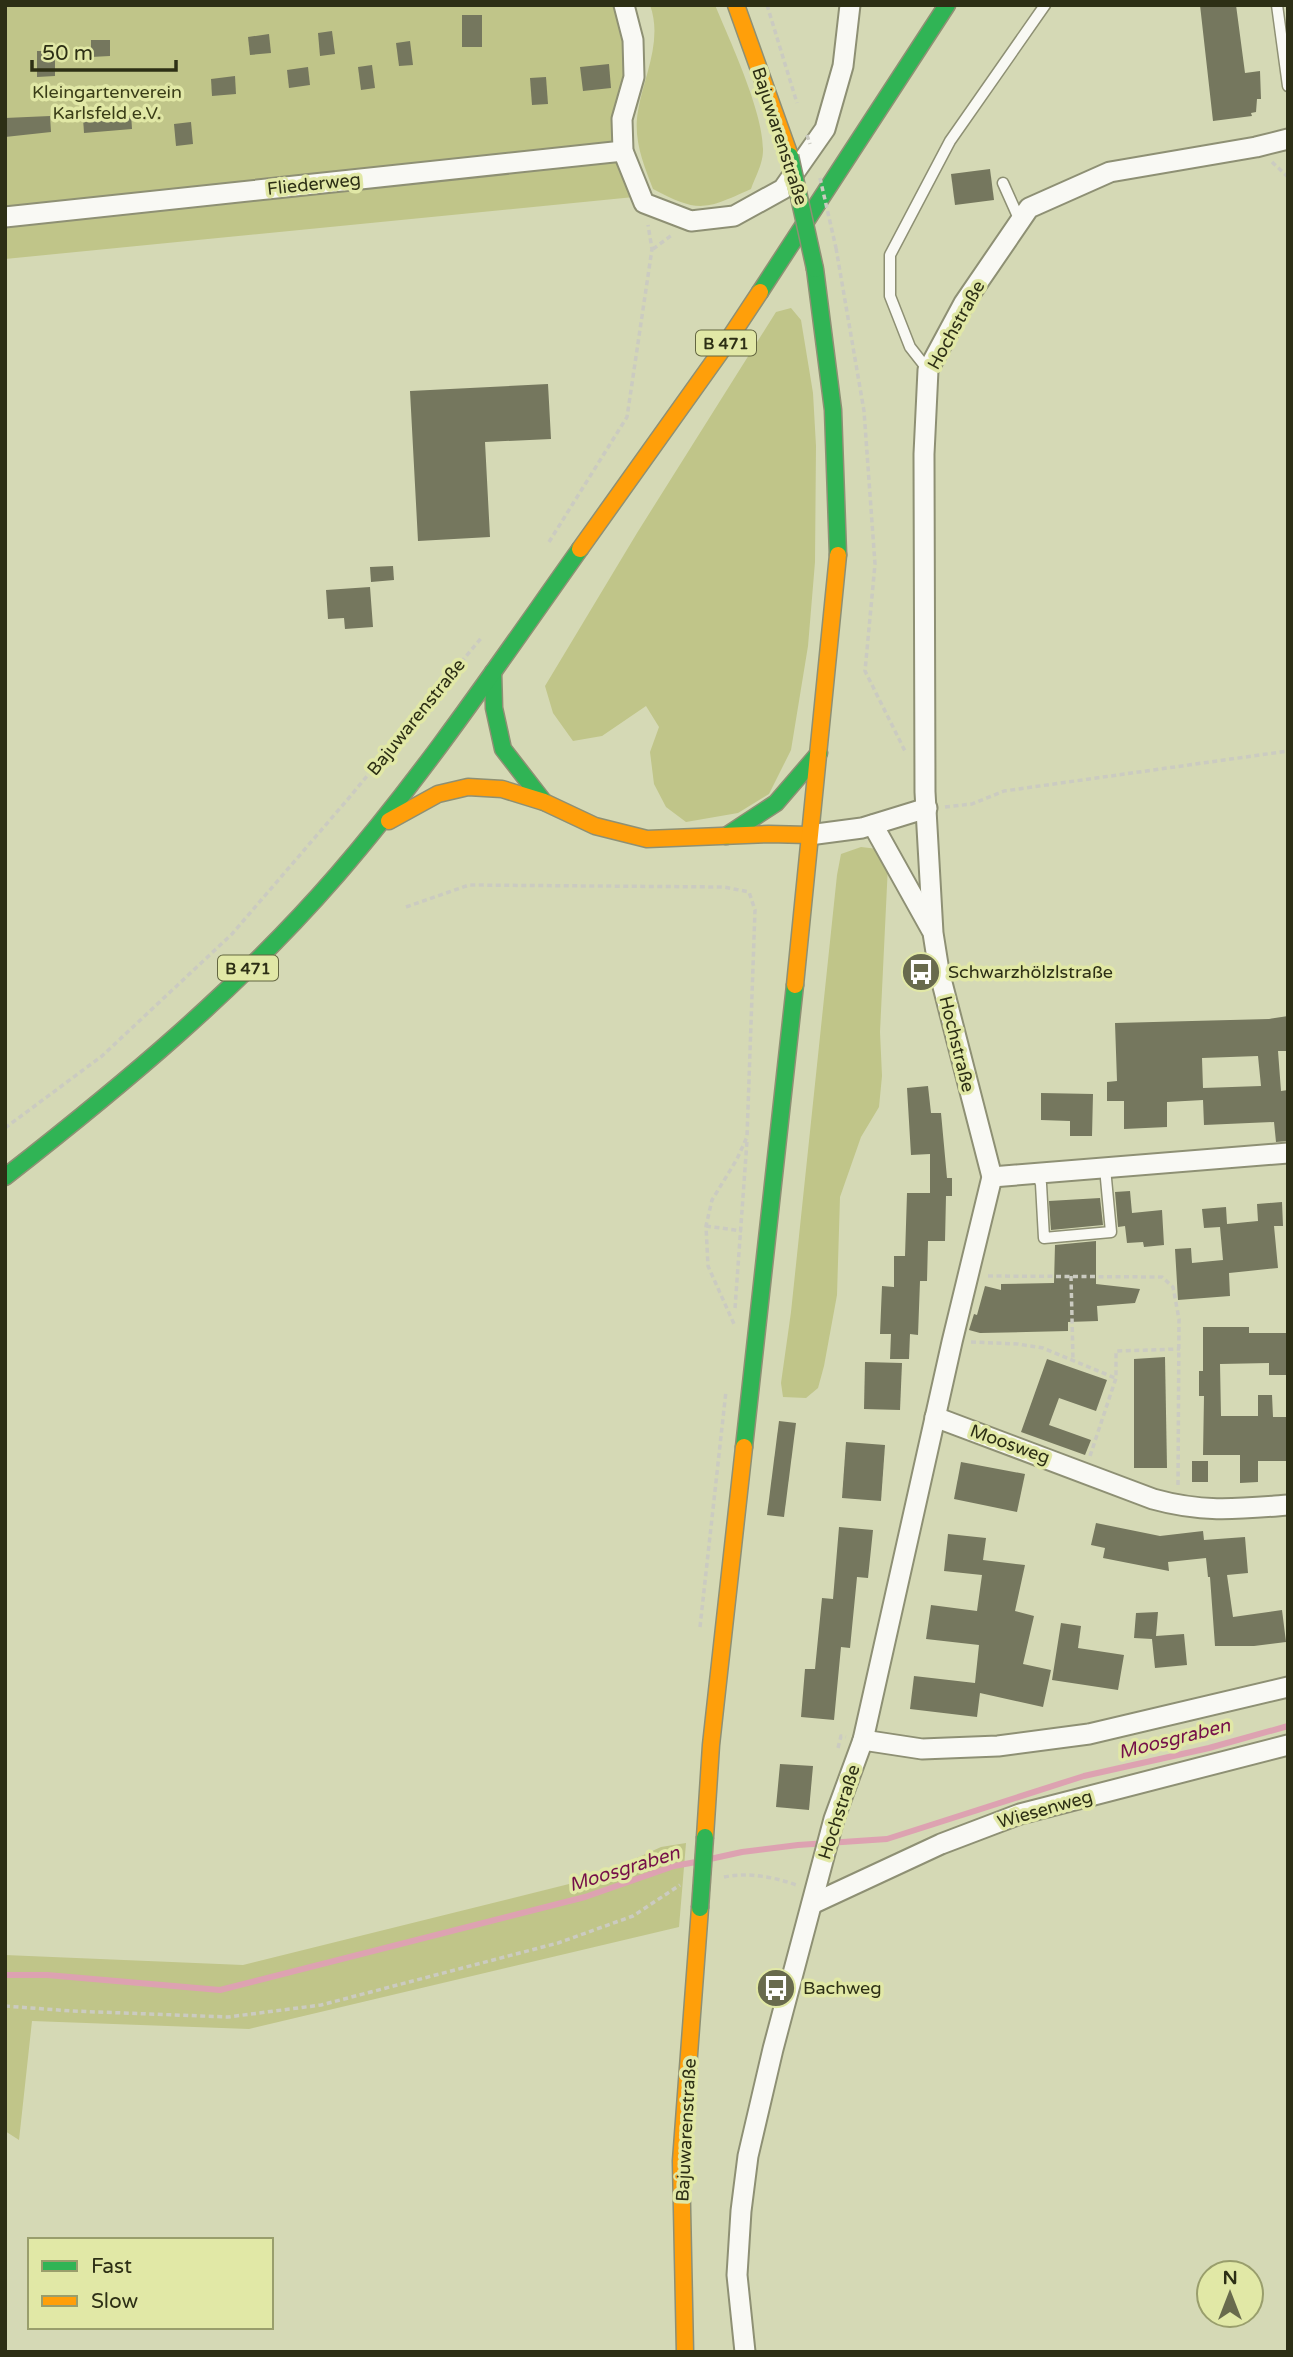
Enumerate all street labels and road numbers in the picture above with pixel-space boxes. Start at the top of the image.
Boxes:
street label: Bajuwarenstraße [747,64,813,208]
street label: Fliederweg [266,168,362,200]
street label: Hochstraße [923,277,989,373]
road number: B 471 [696,330,756,356]
street label: Bajuwarenstraße [362,654,470,780]
road number: B 471 [218,956,278,980]
street label: Hochstraße [934,994,980,1094]
street label: Moosweg [967,1419,1053,1469]
street label: Hochstraße [813,1762,865,1862]
street label: Wiesenweg [995,1785,1095,1833]
street label: Bajuwarenstraße [671,2058,701,2202]

